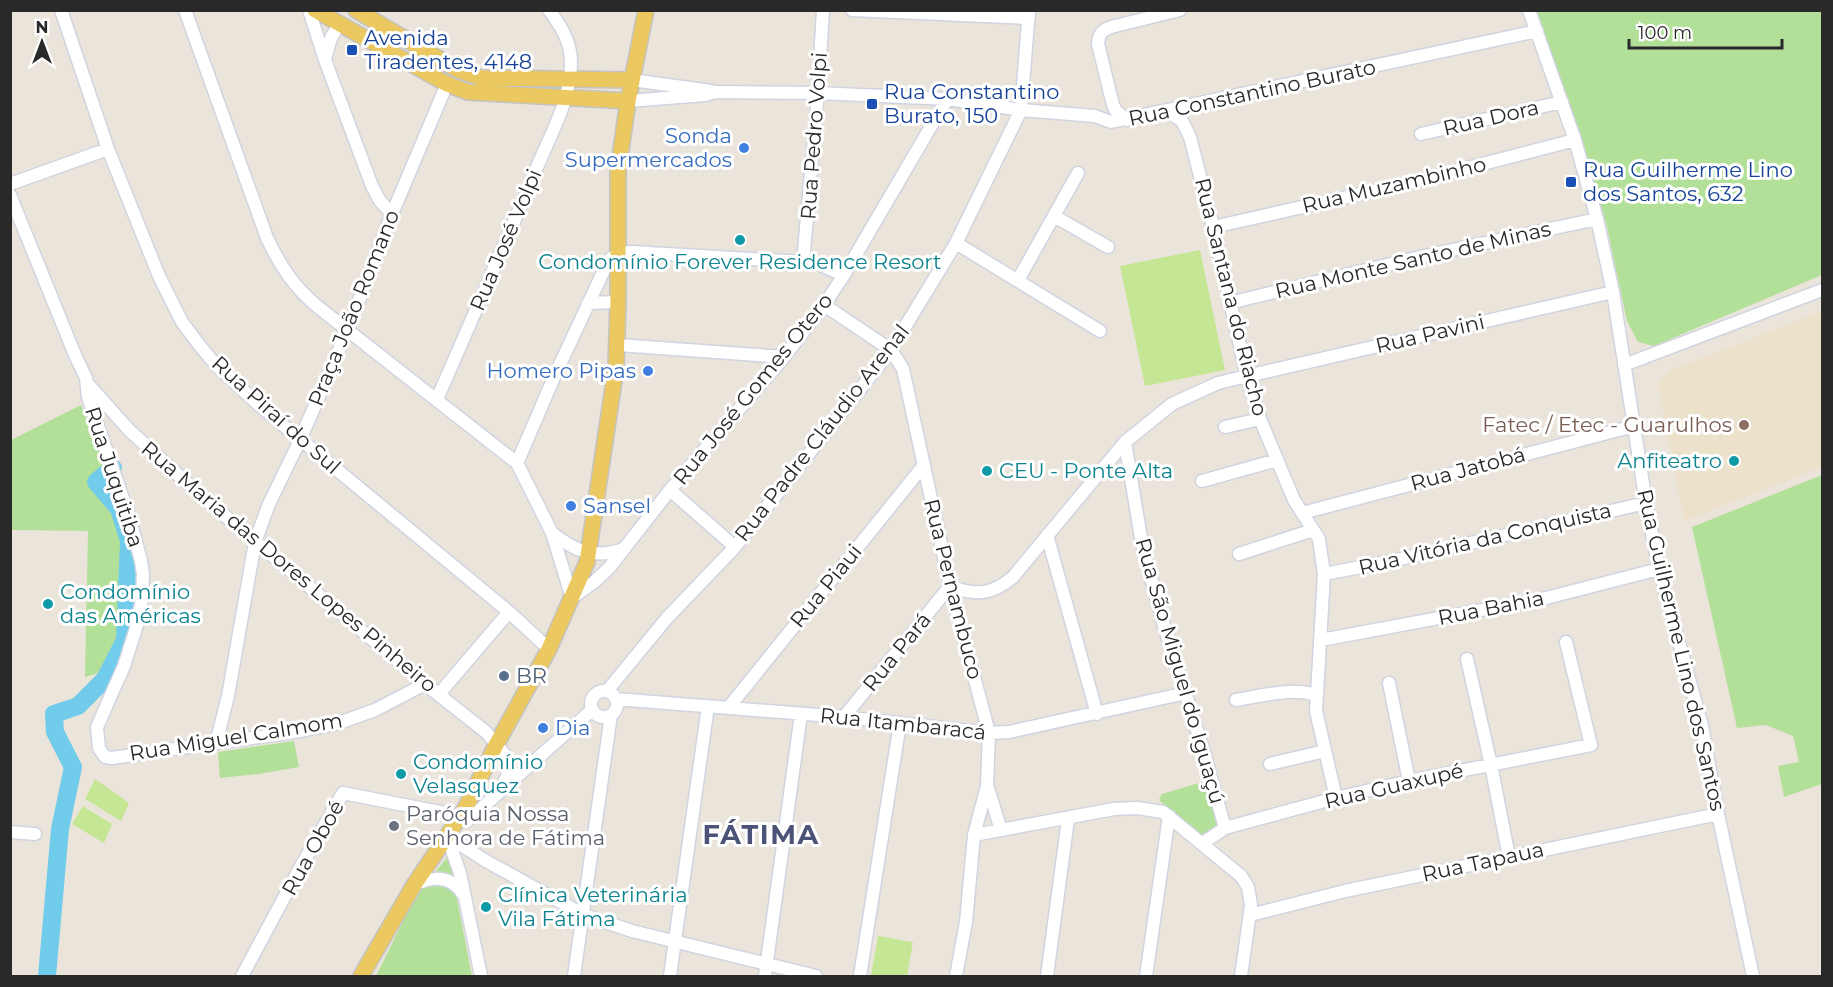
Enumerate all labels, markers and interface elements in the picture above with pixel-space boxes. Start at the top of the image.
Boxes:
north arrow [12,12,72,72]
scale bar [1629,12,1782,50]
text: N [36,18,48,37]
text: 100 m [1638,22,1692,44]
place label: Avenida Tiradentes, 4148 [364,25,532,74]
marker: Avenida Tiradentes, 4148 [345,43,359,57]
street label: Rua Pedro Volpi [795,51,832,221]
street label: Rua Constantino Burato [1126,54,1378,131]
place label: Rua Constantino Burato, 150 [884,79,1059,128]
street label: Rua Dora [1440,94,1541,141]
marker: Rua Constantino Burato, 150 [865,97,879,111]
place label: Sonda Supermercados [565,123,732,172]
marker: Sonda Supermercados [737,141,751,155]
street label: Rua Muzambinho [1299,151,1488,218]
place label: Rua Guilherme Lino dos Santos, 632 [1583,157,1793,206]
street label: Rua José Volpi [464,165,547,314]
street label: Rua Santana do Riacho [1190,175,1273,418]
marker: Rua Guilherme Lino dos Santos, 632 [1564,175,1578,189]
street label: Praça João Romano [303,206,404,410]
street label: Rua Monte Santo de Minas [1273,216,1553,303]
marker: Condomínio Forever Residence Resort [733,233,747,247]
place label: Condomínio Forever Residence Resort [538,249,942,274]
street label: Rua José Gomes Otero [668,288,838,490]
street label: Rua Pavini [1373,309,1487,358]
street label: Rua Padre Cláudio Arenal [729,319,914,546]
street label: Rua Piraí do Sul [207,350,346,479]
place label: Homero Pipas [486,358,636,383]
marker: Homero Pipas [641,364,655,378]
street label: Rua Juquitiba [80,403,149,550]
place label: Fatec / Etec - Guarulhos [1482,412,1732,437]
marker: Fatec / Etec - Guarulhos [1737,418,1751,432]
street label: Rua Maria das Dores Lopes Pinheiro [137,436,442,698]
street label: Rua Jatobá [1408,441,1528,496]
place label: Anfiteatro [1617,448,1722,473]
marker: Anfiteatro [1727,454,1741,468]
place label: CEU - Ponte Alta [999,458,1173,483]
marker: CEU - Ponte Alta [980,464,994,478]
street label: Rua Guilherme Lino dos Santos [1632,487,1731,813]
place label: Sansel [583,493,651,518]
street label: Rua Pernambuco [919,496,988,682]
street label: Rua Vitória da Conquista [1356,497,1614,580]
marker: Sansel [564,499,578,513]
street label: Rua São Miguel do Iguaçú [1131,535,1230,807]
street label: Rua Piaui [784,539,867,632]
place label: Condomínio das Américas [60,579,201,628]
street label: Rua Bahia [1436,585,1546,630]
marker: Condomínio das Américas [41,597,55,611]
street label: Rua Pará [857,607,936,696]
place label: BR [516,663,547,688]
marker: BR [497,669,511,683]
street label: Rua Itambaracá [819,702,987,745]
street label: Rua Miguel Calmom [127,707,344,766]
place label: Dia [555,715,590,740]
marker: Dia [536,721,550,735]
place label: Condomínio Velasquez [413,749,543,798]
street label: Rua Guaxupé [1322,757,1466,814]
marker: Condomínio Velasquez [394,767,408,781]
street label: Rua Oboé [276,796,349,900]
place label: Paróquia Nossa Senhora de Fátima [406,801,605,850]
district label: FÁTIMA [702,818,820,851]
marker: Paróquia Nossa Senhora de Fátima [387,819,401,833]
street label: Rua Tapaua [1420,836,1546,887]
place label: Clínica Veterinária Vila Fátima [498,882,688,931]
marker: Clínica Veterinária Vila Fátima [479,900,493,914]

